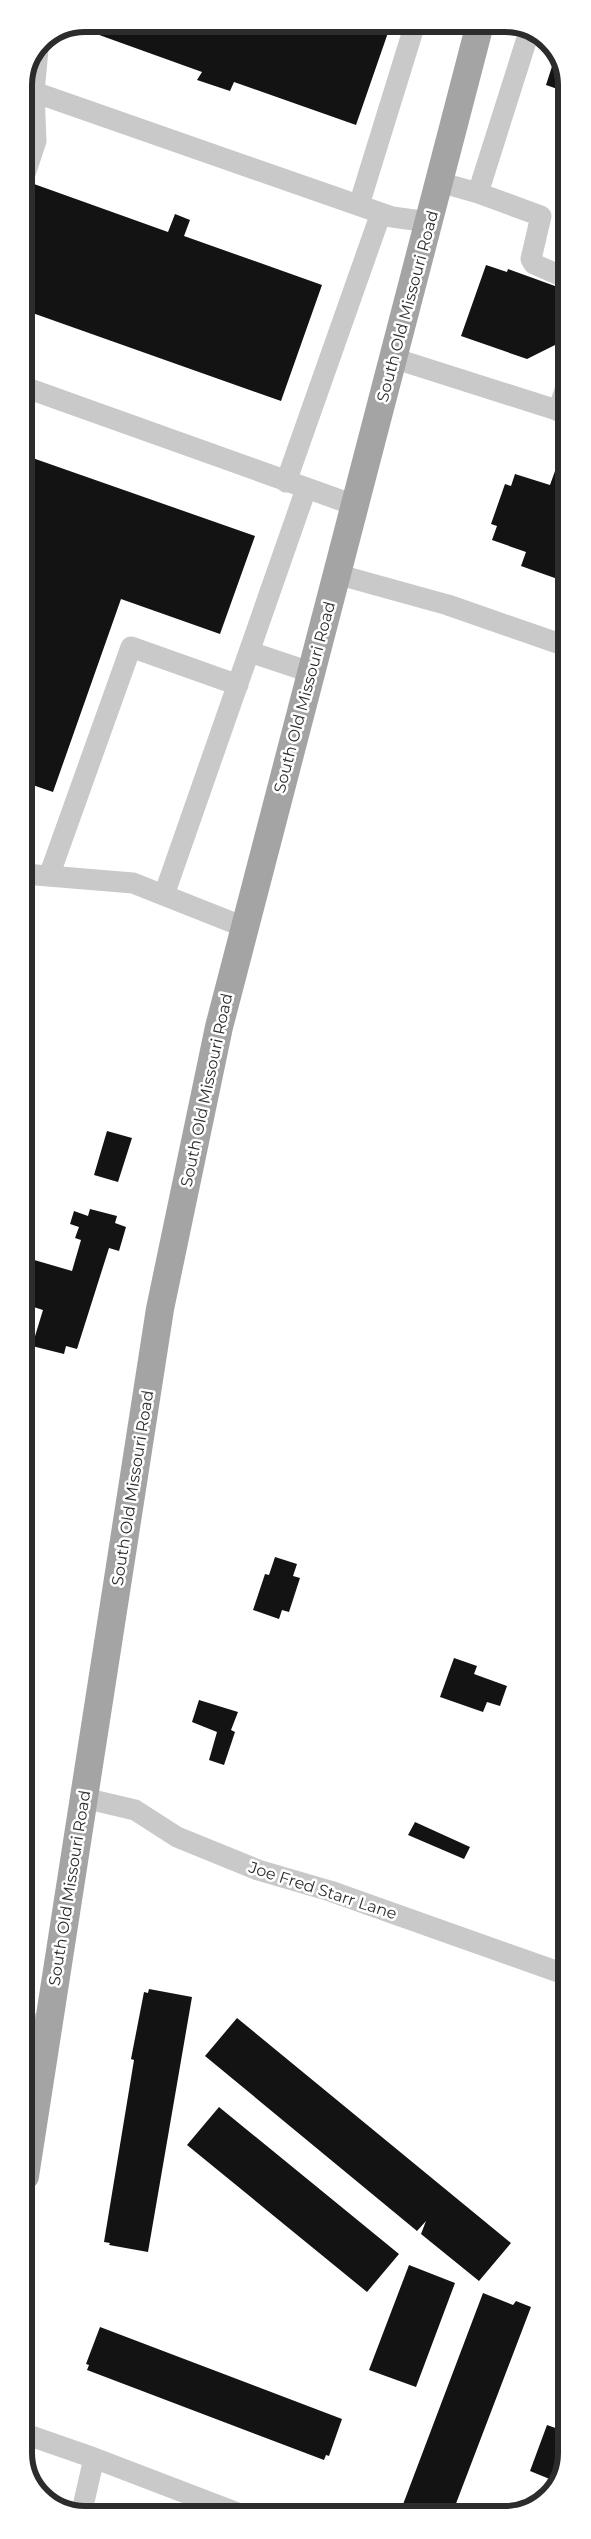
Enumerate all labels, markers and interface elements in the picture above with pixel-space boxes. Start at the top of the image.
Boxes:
street label: South Old Missouri Road [373,208,442,404]
street label: South Old Missouri Road [270,599,339,795]
street label: South Old Missouri Road [177,992,236,1189]
street label: South Old Missouri Road [108,1389,157,1587]
street label: South Old Missouri Road [45,1789,94,1987]
street label: Joe Fred Starr Lane [245,1857,399,1923]

